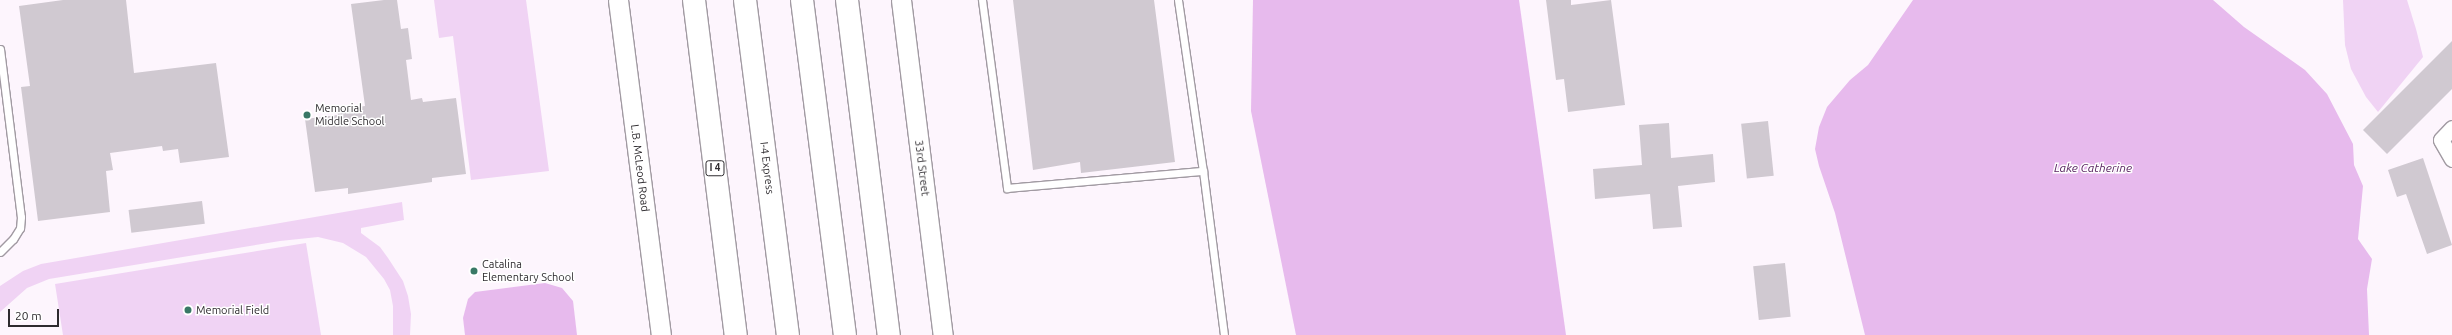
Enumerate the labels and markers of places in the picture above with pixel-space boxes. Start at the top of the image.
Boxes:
place label: Memorial Middle School [315,102,384,128]
marker: Memorial Middle School [302,110,312,120]
place label: Catalina Elementary School [482,258,574,284]
marker: Catalina Elementary School [469,266,479,276]
place label: Memorial Field [196,303,269,317]
marker: Memorial Field [183,305,193,315]

